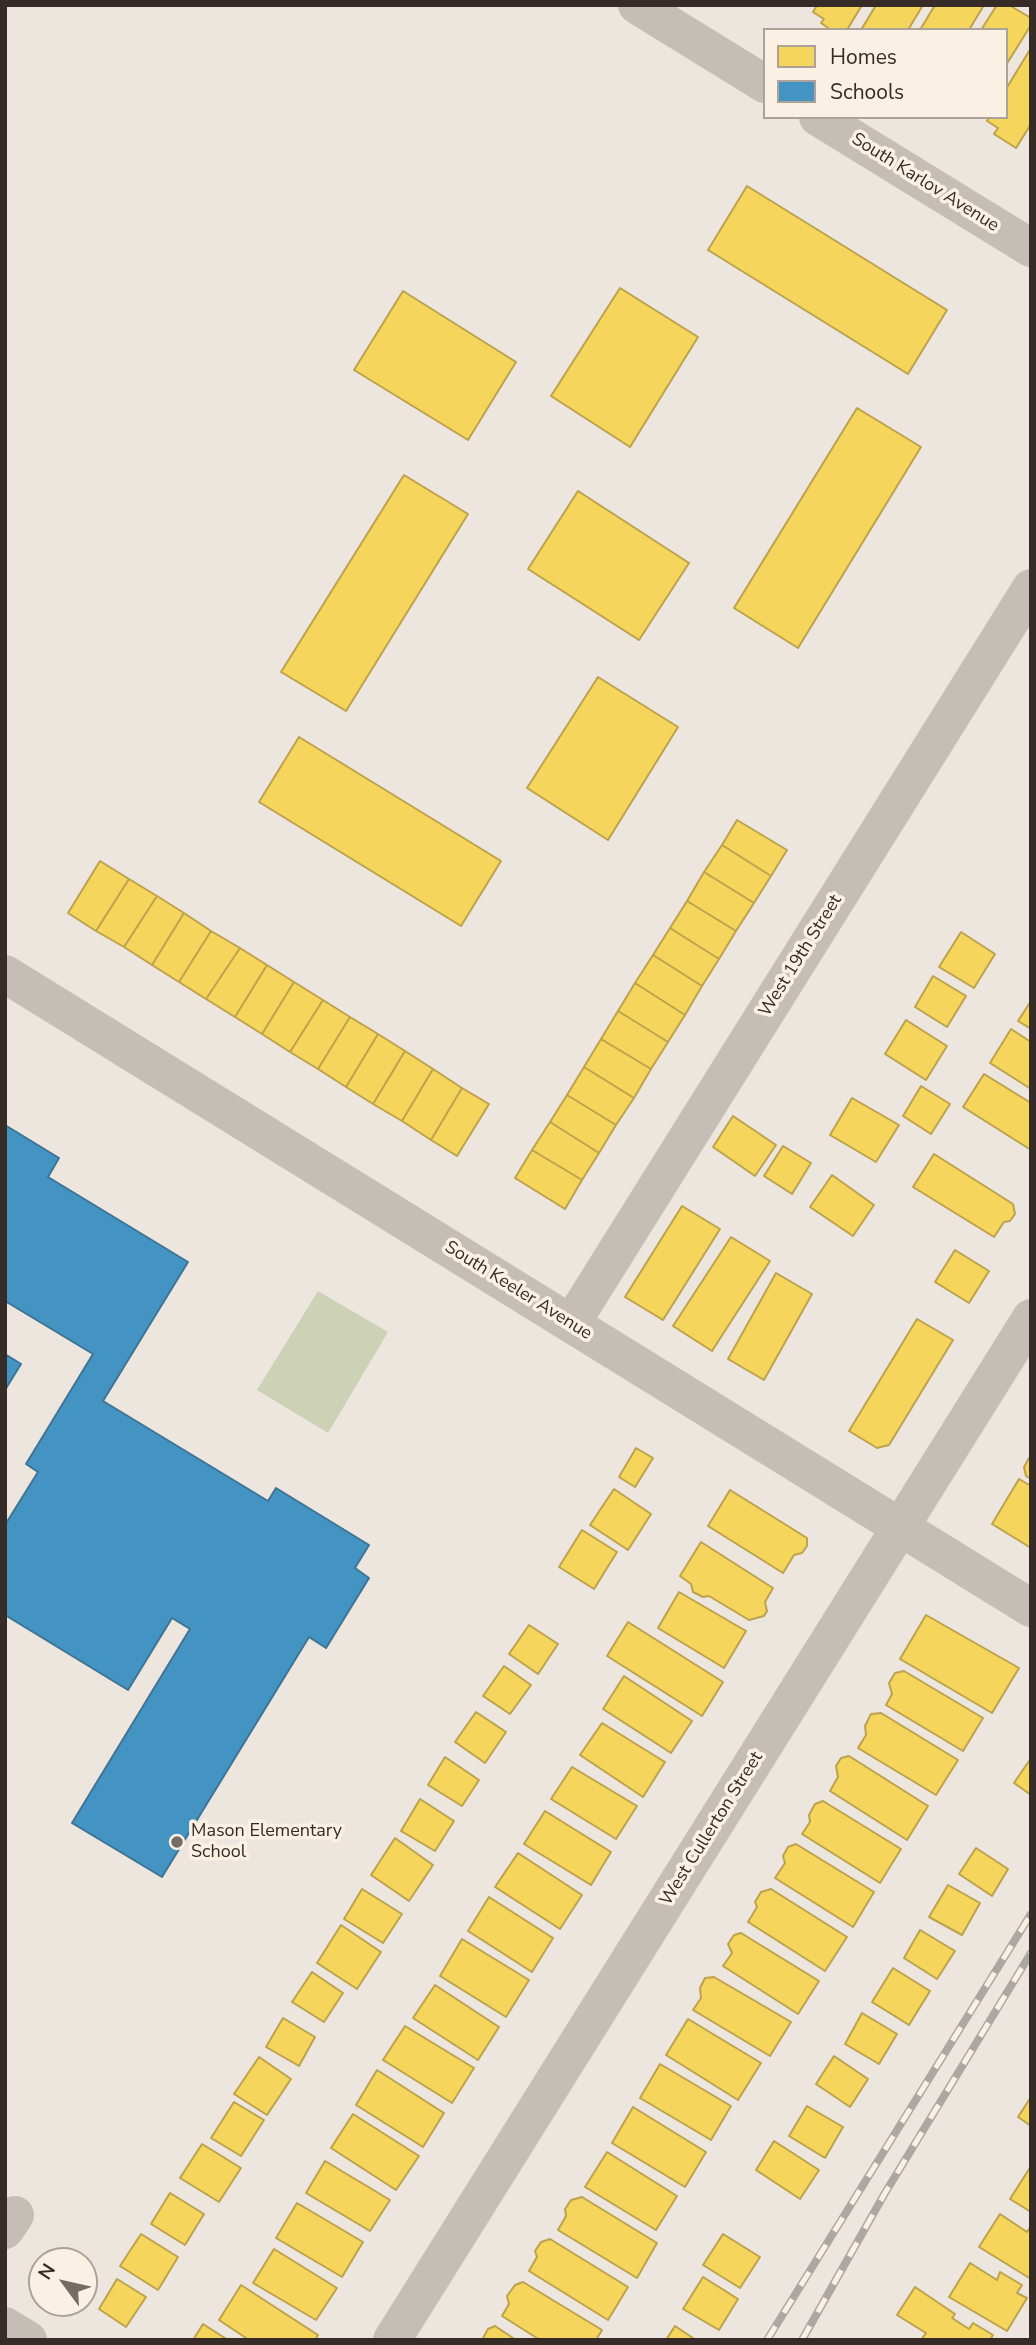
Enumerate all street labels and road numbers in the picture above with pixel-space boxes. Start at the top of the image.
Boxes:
street label: South Karlov Avenue [847,129,1003,237]
street label: West 19th Street [755,891,847,1021]
street label: South Keeler Avenue [440,1237,596,1345]
street label: West Cullerton Street [656,1748,768,1910]

